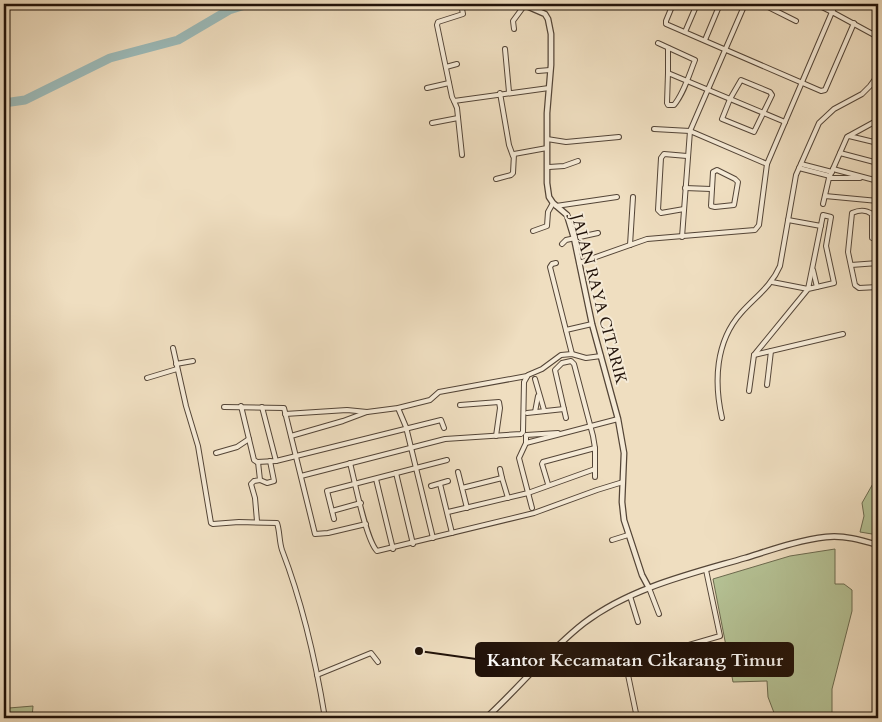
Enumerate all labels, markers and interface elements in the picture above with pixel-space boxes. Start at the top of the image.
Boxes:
street label: JALAN RAYA CITARIK [565,210,632,387]
callout: Kantor Kecamatan Cikarang Timur [476,643,793,676]
text: Kantor Kecamatan Cikarang Timur [487,648,784,673]

